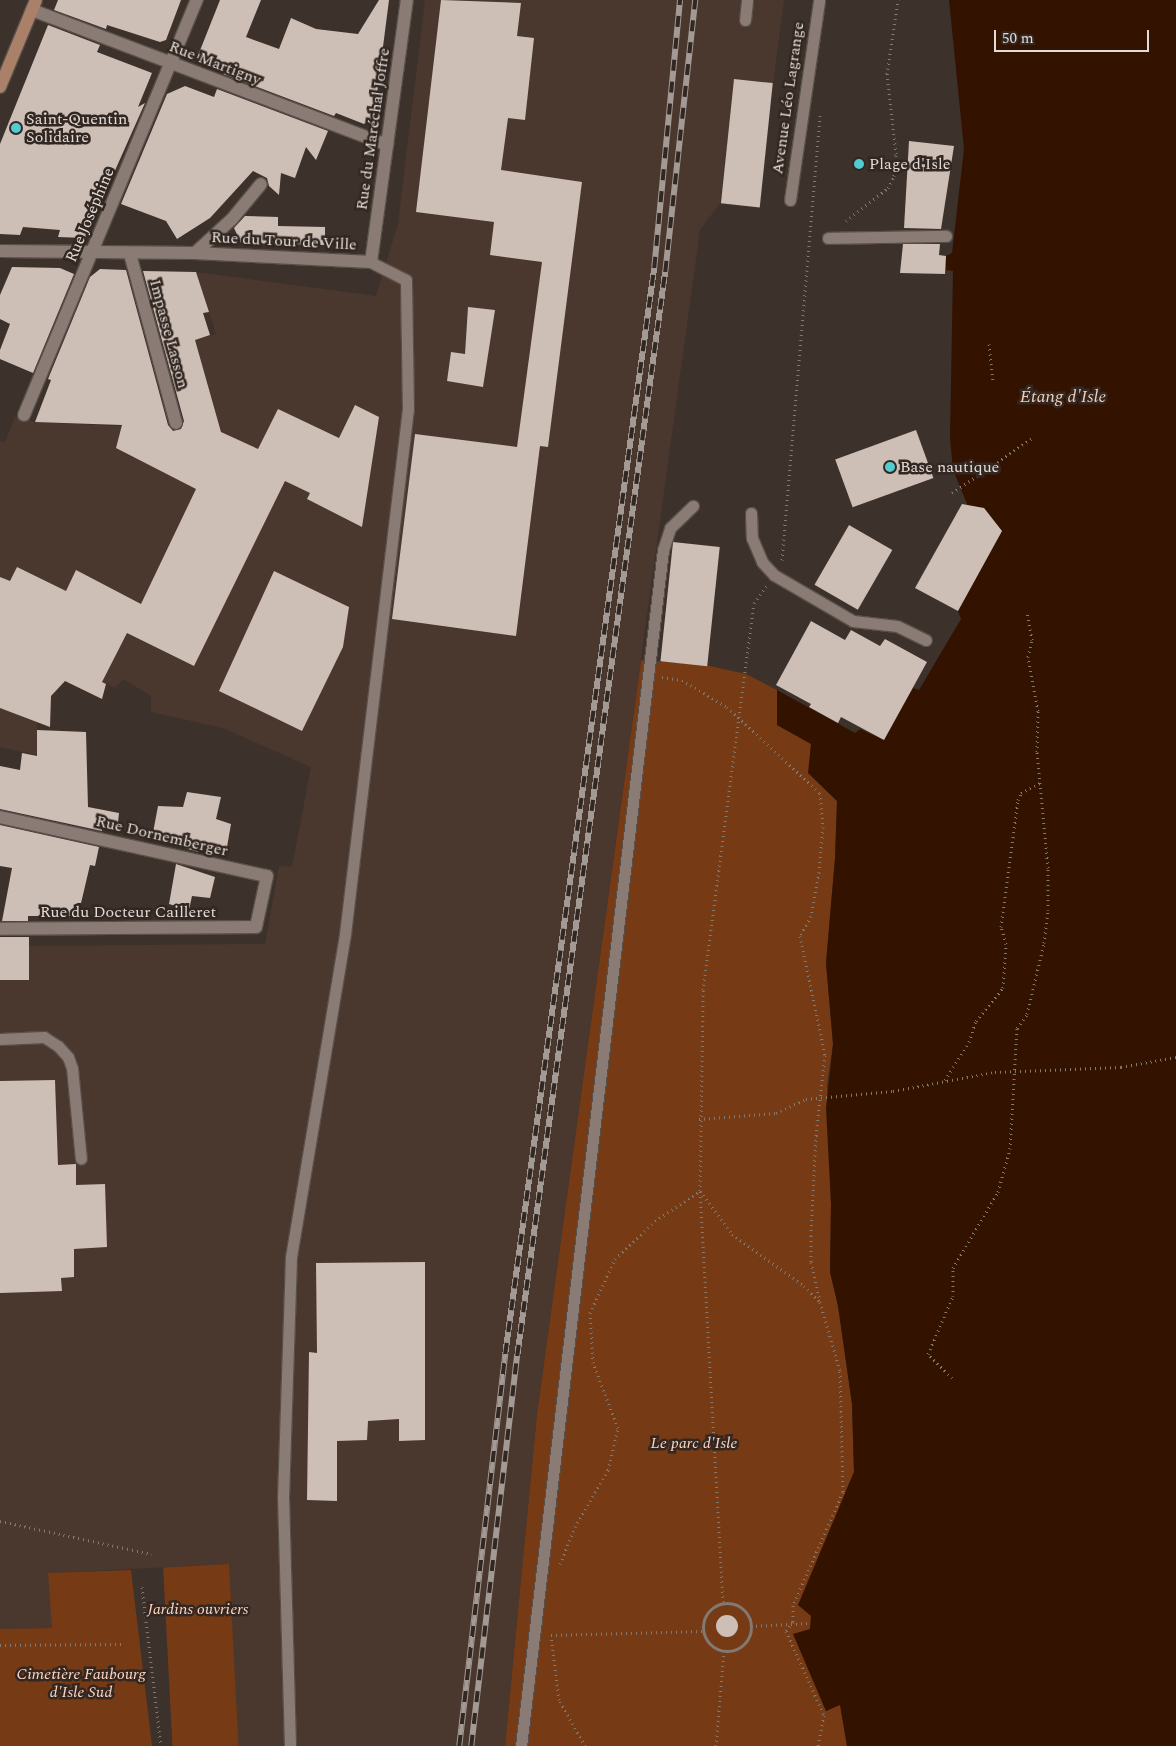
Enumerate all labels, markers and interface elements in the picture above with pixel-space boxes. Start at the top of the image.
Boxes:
scale bar [996,20,1151,52]
street label: Avenue Léo Lagrange [768,21,808,175]
text: 50 m [1002,27,1034,50]
street label: Rue Martigny [166,37,264,89]
street label: Rue du Maréchal Joffre [352,47,394,211]
place label: Saint-Quentin Solidaire [26,109,127,147]
marker: Saint-Quentin Solidaire [10,122,22,134]
place label: Plage d'Isle [869,154,951,174]
marker: Plage d'Isle [853,158,865,170]
street label: Rue Joséphine [61,165,119,265]
street label: Rue du Tour de Ville [211,228,357,254]
street label: Impasse Lasson [145,277,193,391]
water label: Étang d'Isle [1020,386,1106,408]
place label: Base nautique [900,457,999,477]
marker: Base nautique [884,461,896,473]
street label: Rue Dornemberger [94,811,230,861]
street label: Rue du Docteur Cailleret [40,902,216,922]
park label: Le parc d'Isle [651,1433,737,1453]
park label: Jardins ouvriers [148,1599,248,1619]
park label: Cimetière Faubourg d'Isle Sud [17,1664,145,1702]

